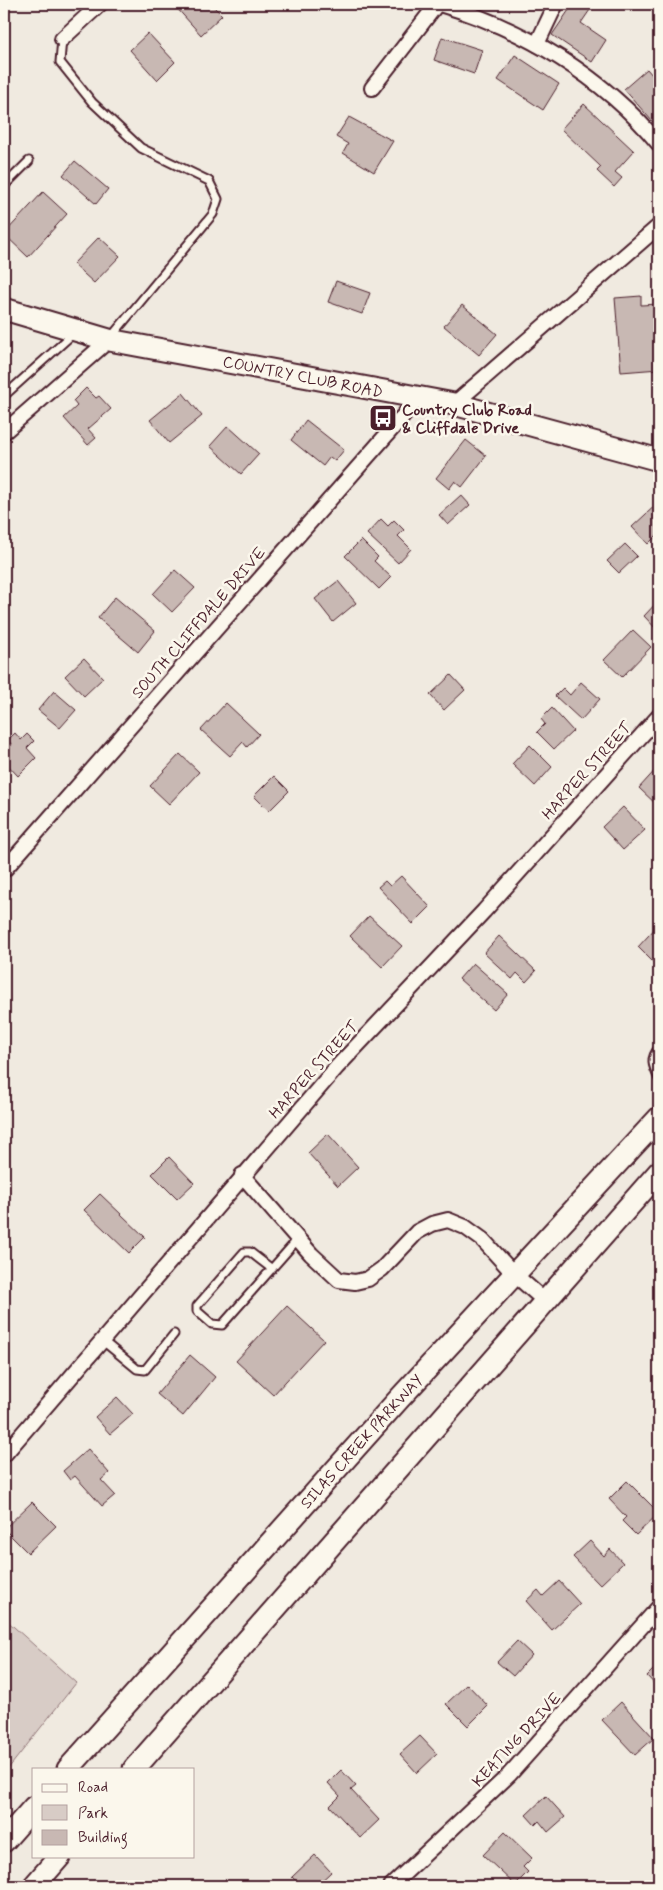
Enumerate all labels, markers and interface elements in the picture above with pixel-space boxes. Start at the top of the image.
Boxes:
street label: COUNTRY CLUB ROAD [221,352,385,403]
place label: Country Club Road & Cliffdale Drive [402,400,532,439]
bus stop icon: Country Club Road & Cliffdale Drive [368,403,398,433]
street label: SOUTH CLIFFDALE DRIVE [127,543,271,703]
street label: HARPER STREET [537,717,637,824]
street label: HARPER STREET [264,1016,364,1123]
street label: SILAS CREEK PARKWAY [296,1370,428,1514]
street label: KEATING DRIVE [468,1688,566,1792]
legend [32,1768,195,1858]
text: Road [78,1778,108,1798]
text: Park [78,1804,108,1824]
text: Building [78,1828,128,1849]

